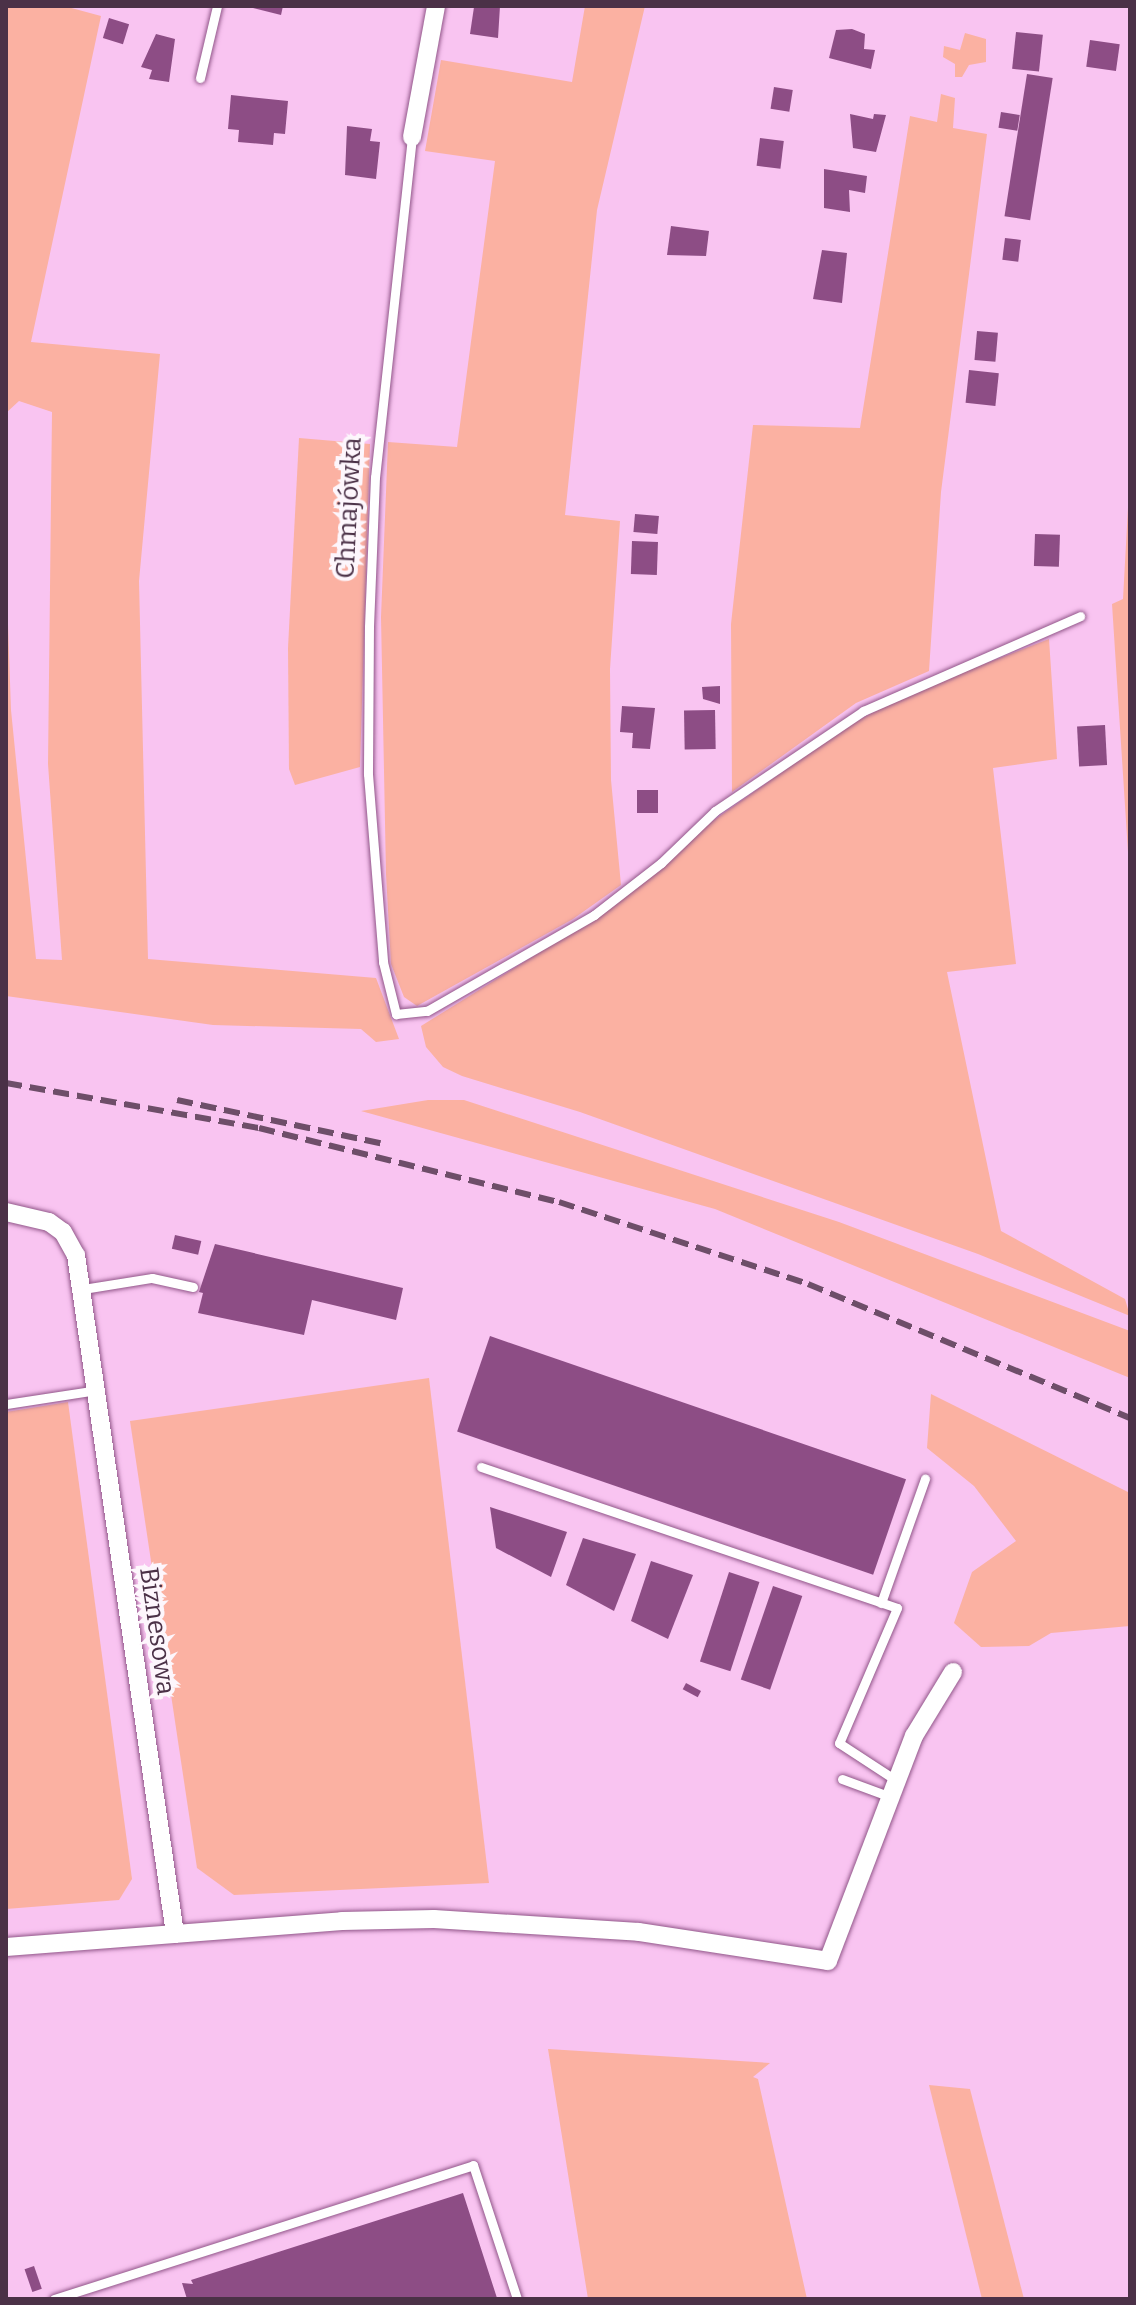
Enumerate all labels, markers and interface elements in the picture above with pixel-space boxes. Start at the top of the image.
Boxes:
street label: Chmajówka [330,437,368,579]
street label: Biznesowa [133,1565,181,1697]

